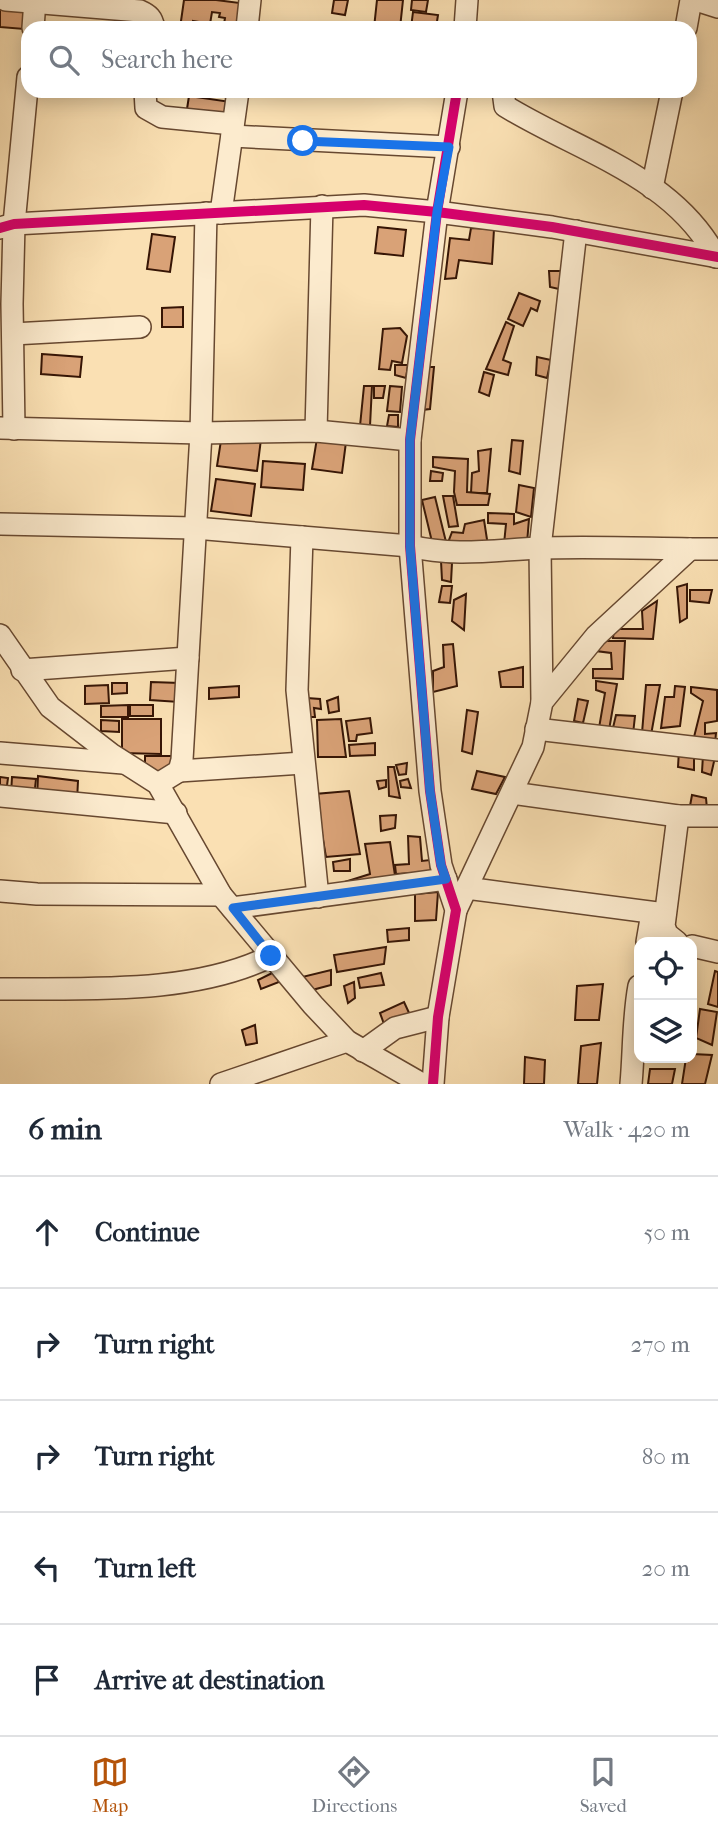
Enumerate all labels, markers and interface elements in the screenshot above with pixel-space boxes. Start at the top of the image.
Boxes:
search box [21,21,697,98]
icon: search [45,41,83,79]
text: Search here [101,44,233,75]
route start [287,125,318,156]
map controls [634,937,697,1063]
button: locate [634,937,697,1000]
route end [255,940,286,971]
button: layers [634,1000,697,1063]
text: 6 min [28,1112,102,1147]
text: Walk · 420 m [563,1116,690,1143]
icon: ahead [28,1213,66,1251]
text: Continue [95,1217,200,1248]
text: 50 m [643,1219,690,1246]
icon: right [28,1325,66,1363]
text: Turn right [95,1329,215,1360]
text: 270 m [630,1331,690,1358]
icon: right [28,1437,66,1475]
text: Turn right [95,1441,215,1472]
text: 80 m [642,1443,690,1470]
icon: left [28,1549,66,1587]
text: Turn left [95,1553,196,1584]
text: 20 m [641,1555,690,1582]
icon: arrive [28,1661,66,1699]
text: Arrive at destination [95,1665,325,1696]
tab: Map [91,1753,129,1817]
tab: Directions [312,1753,397,1817]
tab: Saved [580,1753,627,1817]

